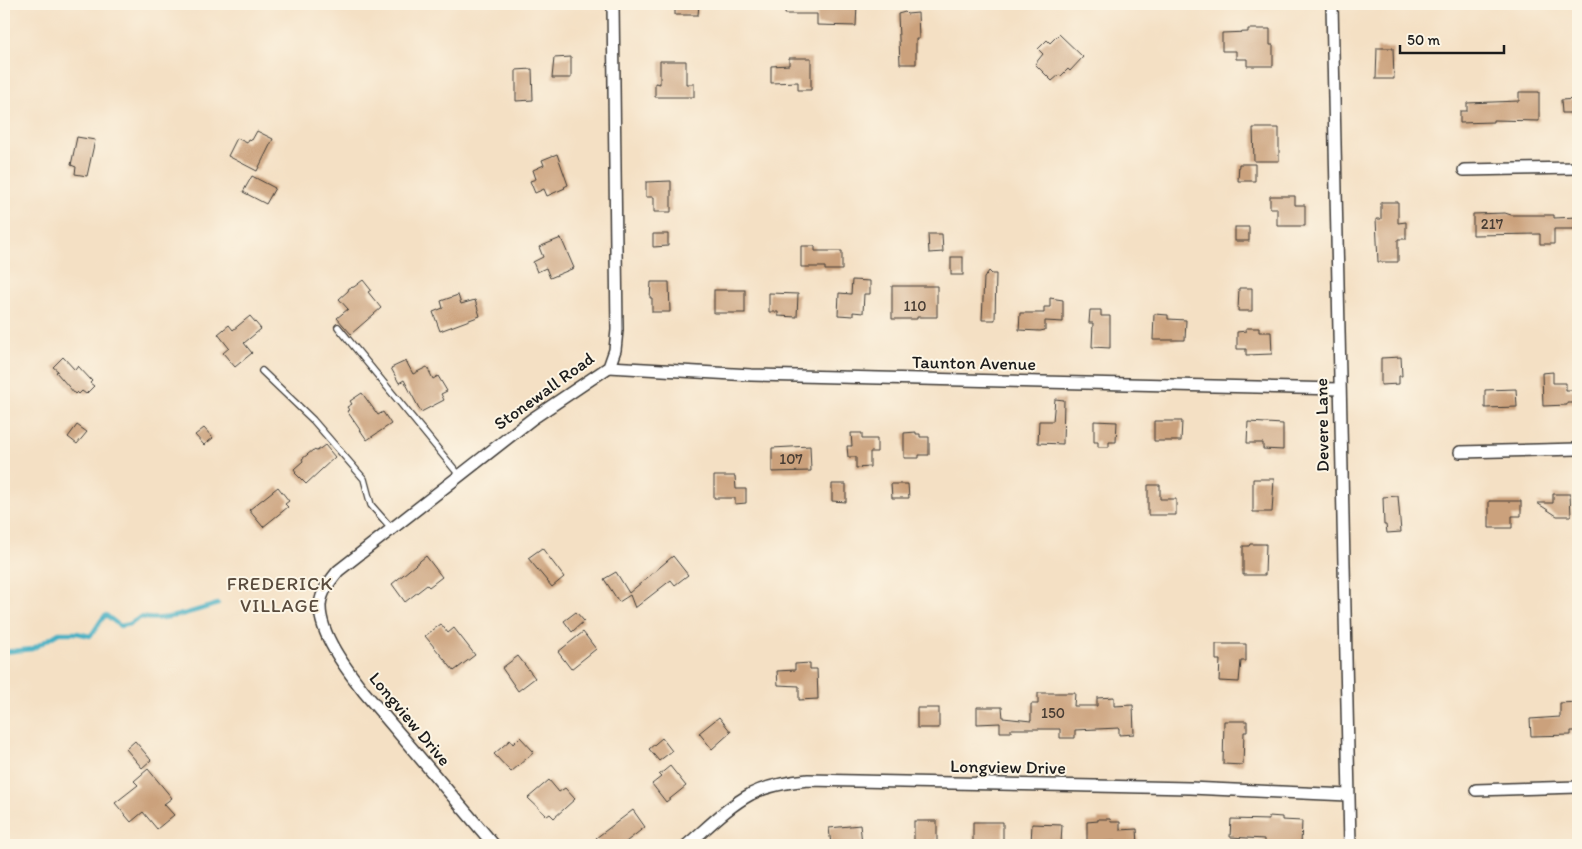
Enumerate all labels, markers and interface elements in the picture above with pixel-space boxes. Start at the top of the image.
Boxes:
scale bar [1400,22,1503,54]
text: 50 m [1407,31,1440,49]
house number: 217 [1481,215,1504,233]
house number: 110 [903,297,927,315]
street label: Stonewall Road [490,347,599,435]
street label: Taunton Avenue [912,351,1036,375]
street label: Devere Lane [1310,378,1334,472]
house number: 107 [779,450,803,468]
district label: FREDERICK VILLAGE [227,572,333,617]
street label: Longview Drive [364,668,456,770]
house number: 150 [1041,704,1065,722]
street label: Longview Drive [950,755,1066,779]

